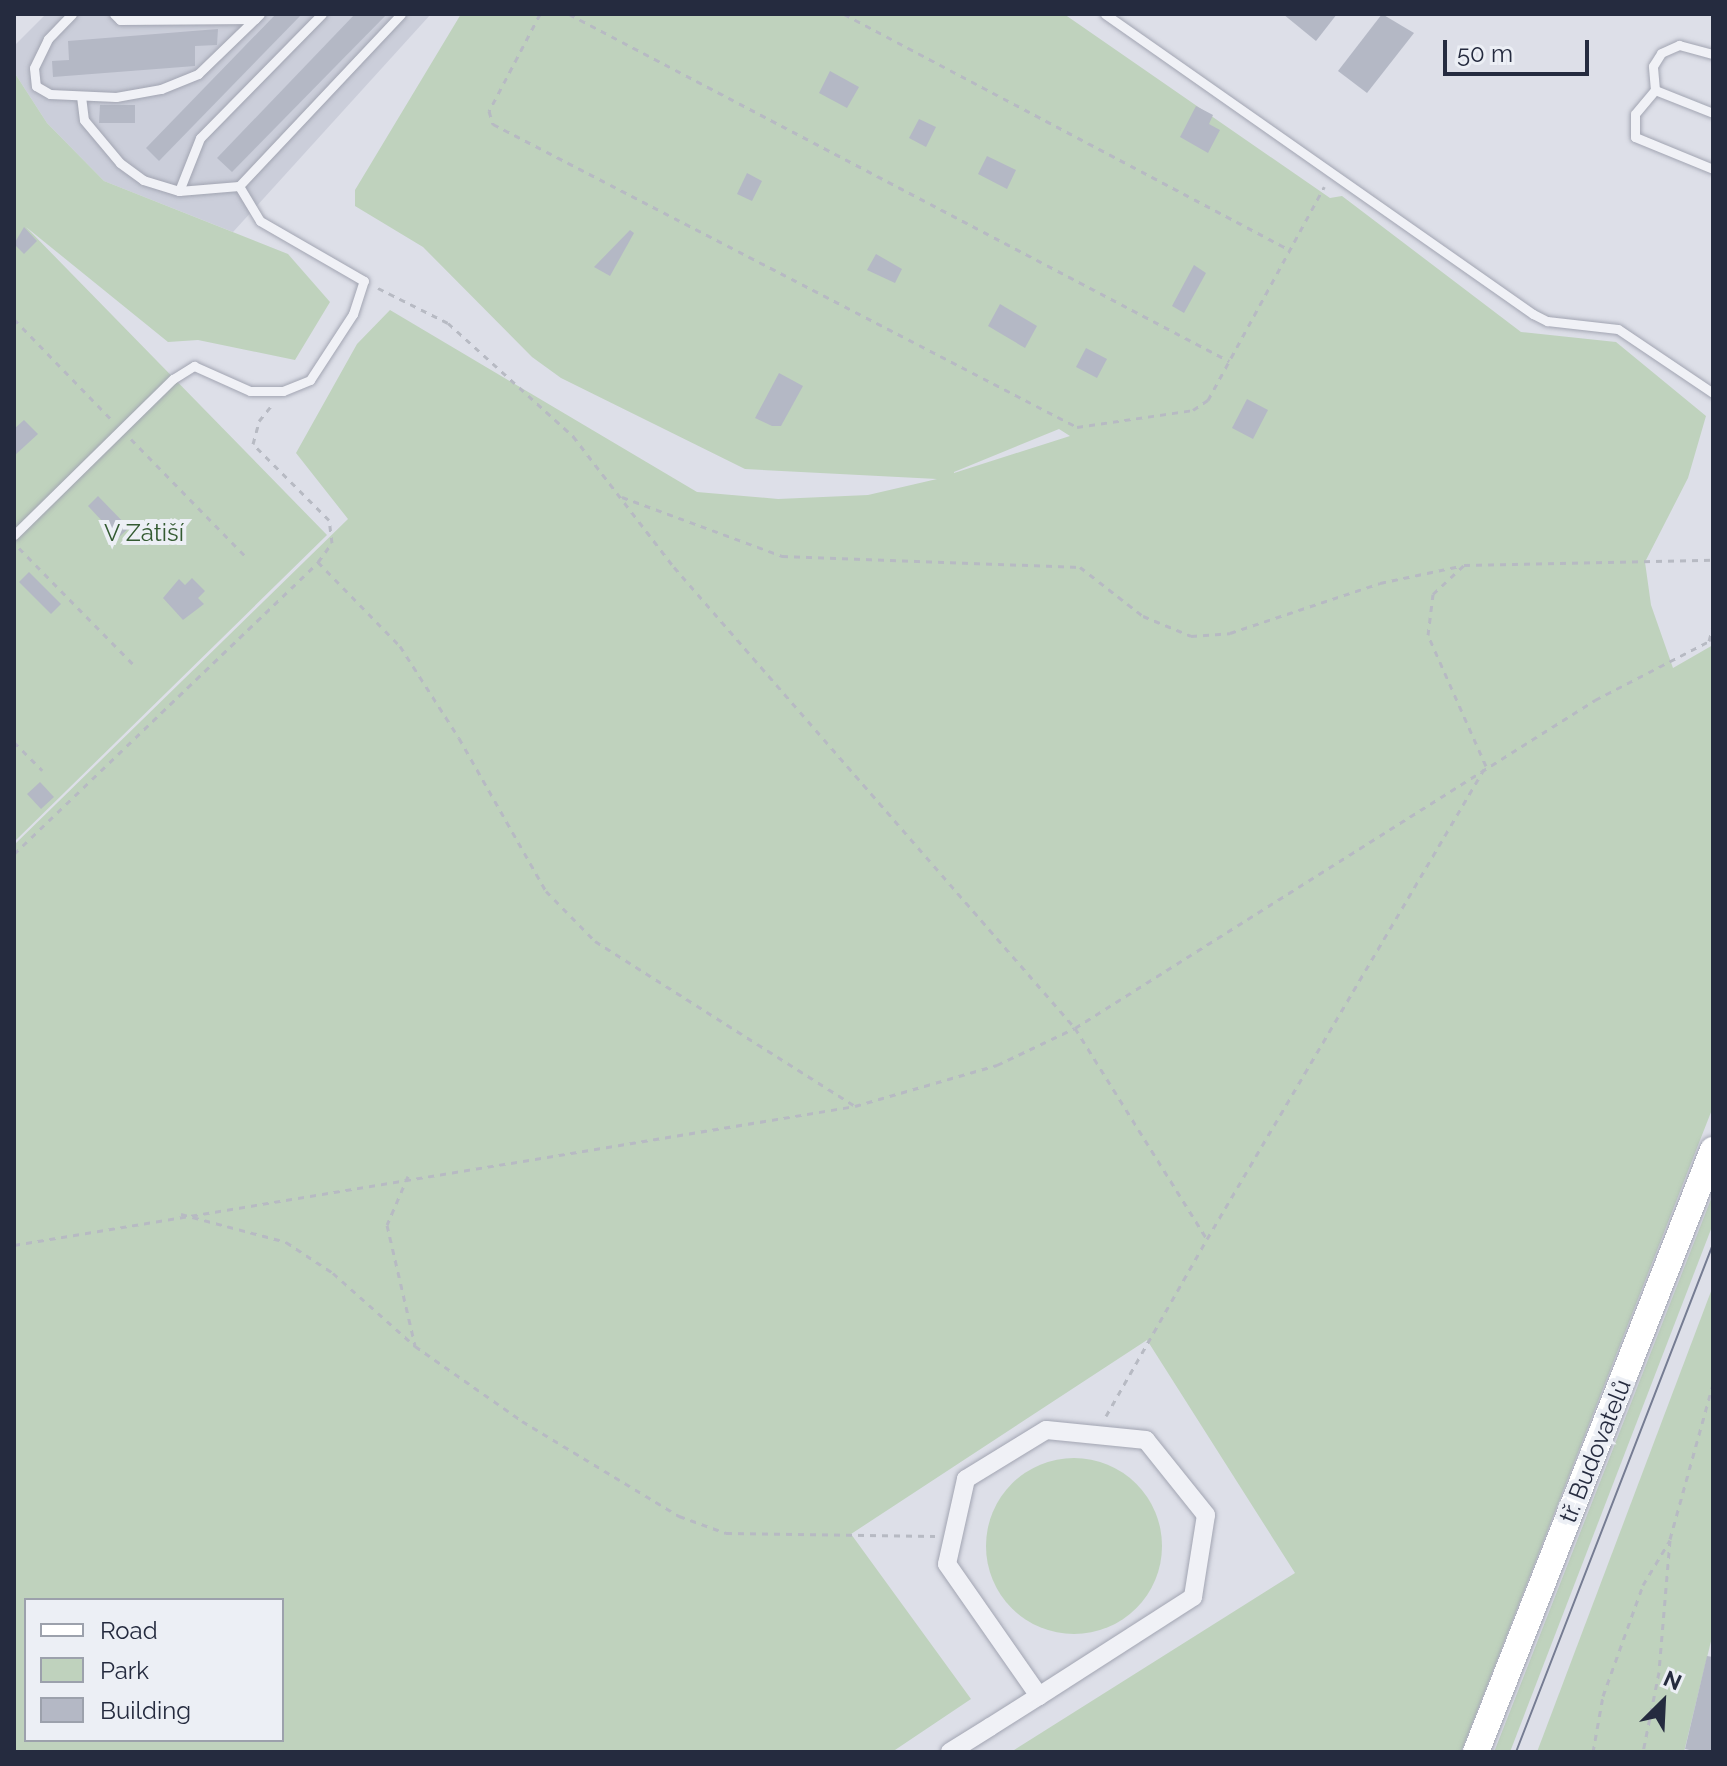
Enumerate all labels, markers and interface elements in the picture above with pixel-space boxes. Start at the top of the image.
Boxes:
scale bar [1447,24,1593,74]
text: 50 m [1457,39,1513,68]
park label: V Zátiší [104,519,184,547]
street label: tř. Budovatelů [1553,1375,1637,1527]
legend [24,1598,284,1742]
text: Road [100,1616,158,1645]
text: Park [100,1656,149,1685]
north arrow [1623,1662,1703,1742]
text: N [1660,1665,1686,1695]
text: Building [100,1696,191,1725]

